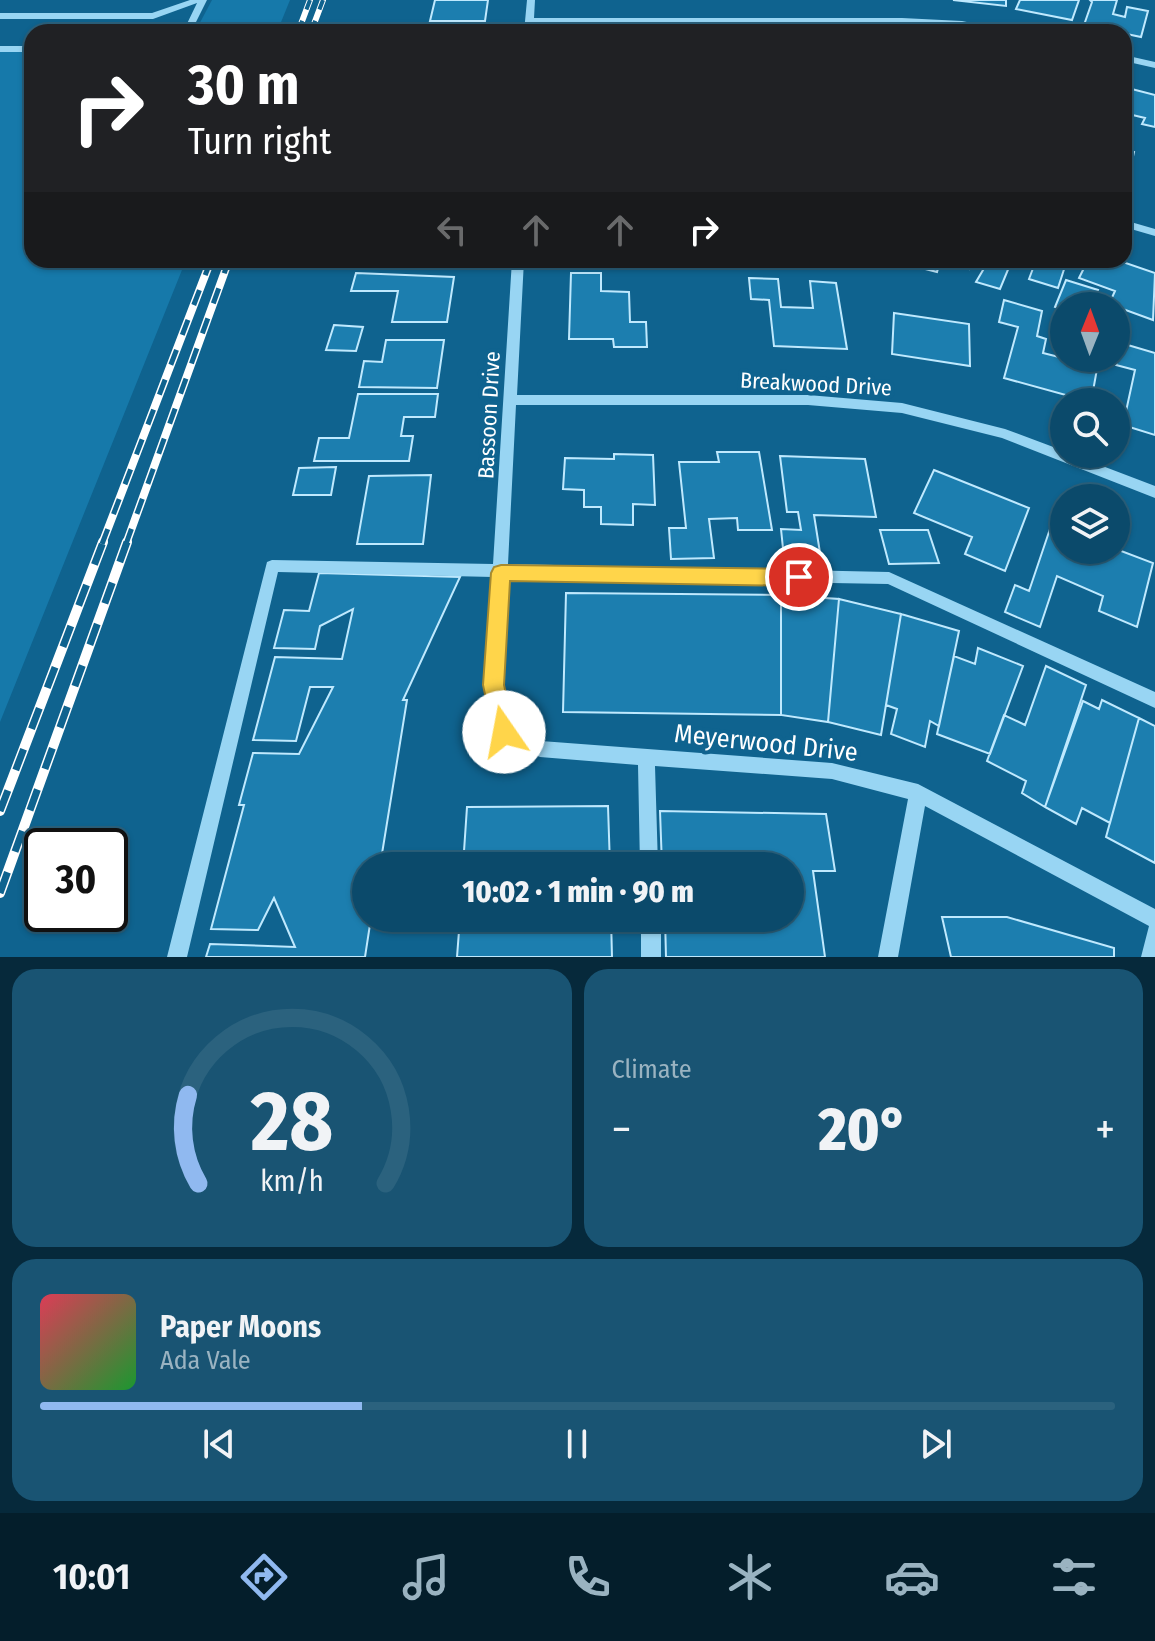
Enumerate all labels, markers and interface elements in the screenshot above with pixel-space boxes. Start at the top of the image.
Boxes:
text: 30 m [188,52,299,119]
icon: right [56,56,160,160]
text: Turn right [188,120,331,164]
icon: left [430,208,474,252]
icon: ahead [514,208,558,252]
icon: ahead [598,208,642,252]
icon: right [682,208,726,252]
north arrow [1050,292,1130,372]
map controls [1050,292,1130,564]
street label: Bassoon Drive [472,351,506,479]
street label: Breakwood Drive [739,367,893,401]
button: search [1050,388,1130,468]
button: layers [1050,484,1130,564]
pin [765,543,833,611]
icon: arrive [777,555,821,599]
position arrow [462,690,546,774]
street label: Meyerwood Drive [673,718,859,768]
speed limit sign: 30 [24,828,128,932]
text: 10:02 · 1 min · 90 m [462,874,694,910]
text: Climate [612,1054,692,1085]
text: 28 [250,1072,333,1172]
text: 20° [818,1094,908,1166]
text: − [612,1103,631,1156]
text: + [1095,1103,1115,1156]
text: km/h [260,1164,324,1199]
text: Paper Moons [160,1309,321,1345]
text: Ada Vale [160,1345,251,1376]
icon: previous [197,1422,241,1466]
icon: pause [555,1422,599,1466]
icon: next [914,1422,958,1466]
icon: directions [236,1549,292,1605]
icon: music [398,1549,454,1605]
icon: phone [560,1549,616,1605]
icon: climate [722,1549,778,1605]
icon: car [884,1549,940,1605]
icon: filters [1046,1549,1102,1605]
text: 10:01 [53,1555,130,1599]

